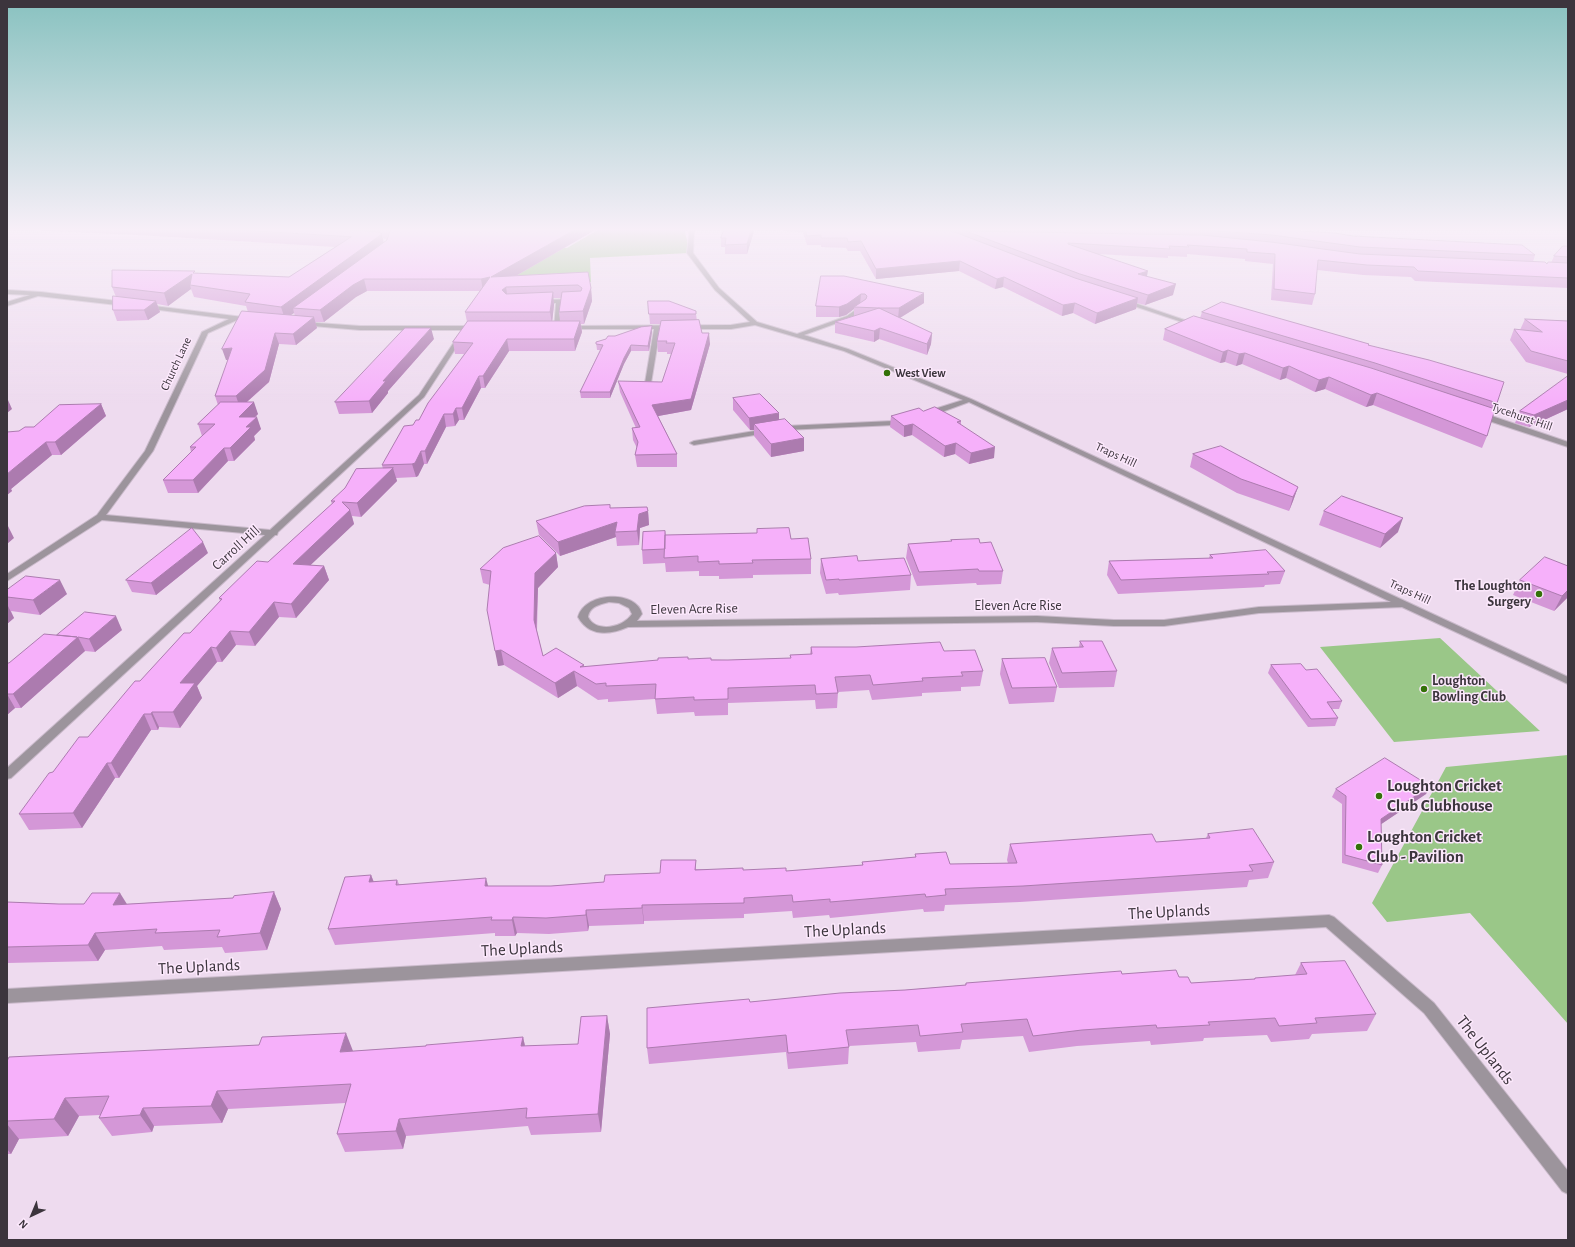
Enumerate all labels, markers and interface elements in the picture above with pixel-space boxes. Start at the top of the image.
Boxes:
street label: Church Lane [157,335,195,393]
place label: West View [895,366,946,380]
marker: West View [882,368,892,378]
street label: Tycehurst Hill [1490,400,1554,434]
street label: Traps Hill [1093,439,1139,471]
street label: Carroll Hill [209,522,263,574]
street label: Traps Hill [1387,576,1433,608]
place label: The Loughton Surgery [1454,578,1531,610]
marker: The Loughton Surgery [1534,589,1544,599]
street label: Eleven Acre Rise [974,598,1062,614]
street label: Eleven Acre Rise [650,600,738,618]
place label: Loughton Bowling Club [1432,673,1506,706]
marker: Loughton Bowling Club [1419,684,1429,694]
place label: Loughton Cricket Club Clubhouse [1387,776,1502,816]
marker: Loughton Cricket Club Clubhouse [1374,791,1384,801]
place label: Loughton Cricket Club - Pavilion [1367,827,1482,867]
marker: Loughton Cricket Club - Pavilion [1354,842,1364,852]
street label: The Uplands [1127,900,1211,924]
street label: The Uplands [803,918,887,942]
street label: The Uplands [480,937,564,961]
street label: The Uplands [157,955,241,979]
street label: The Uplands [1452,1011,1518,1089]
north arrow [12,1195,52,1235]
text: N [17,1217,30,1231]

